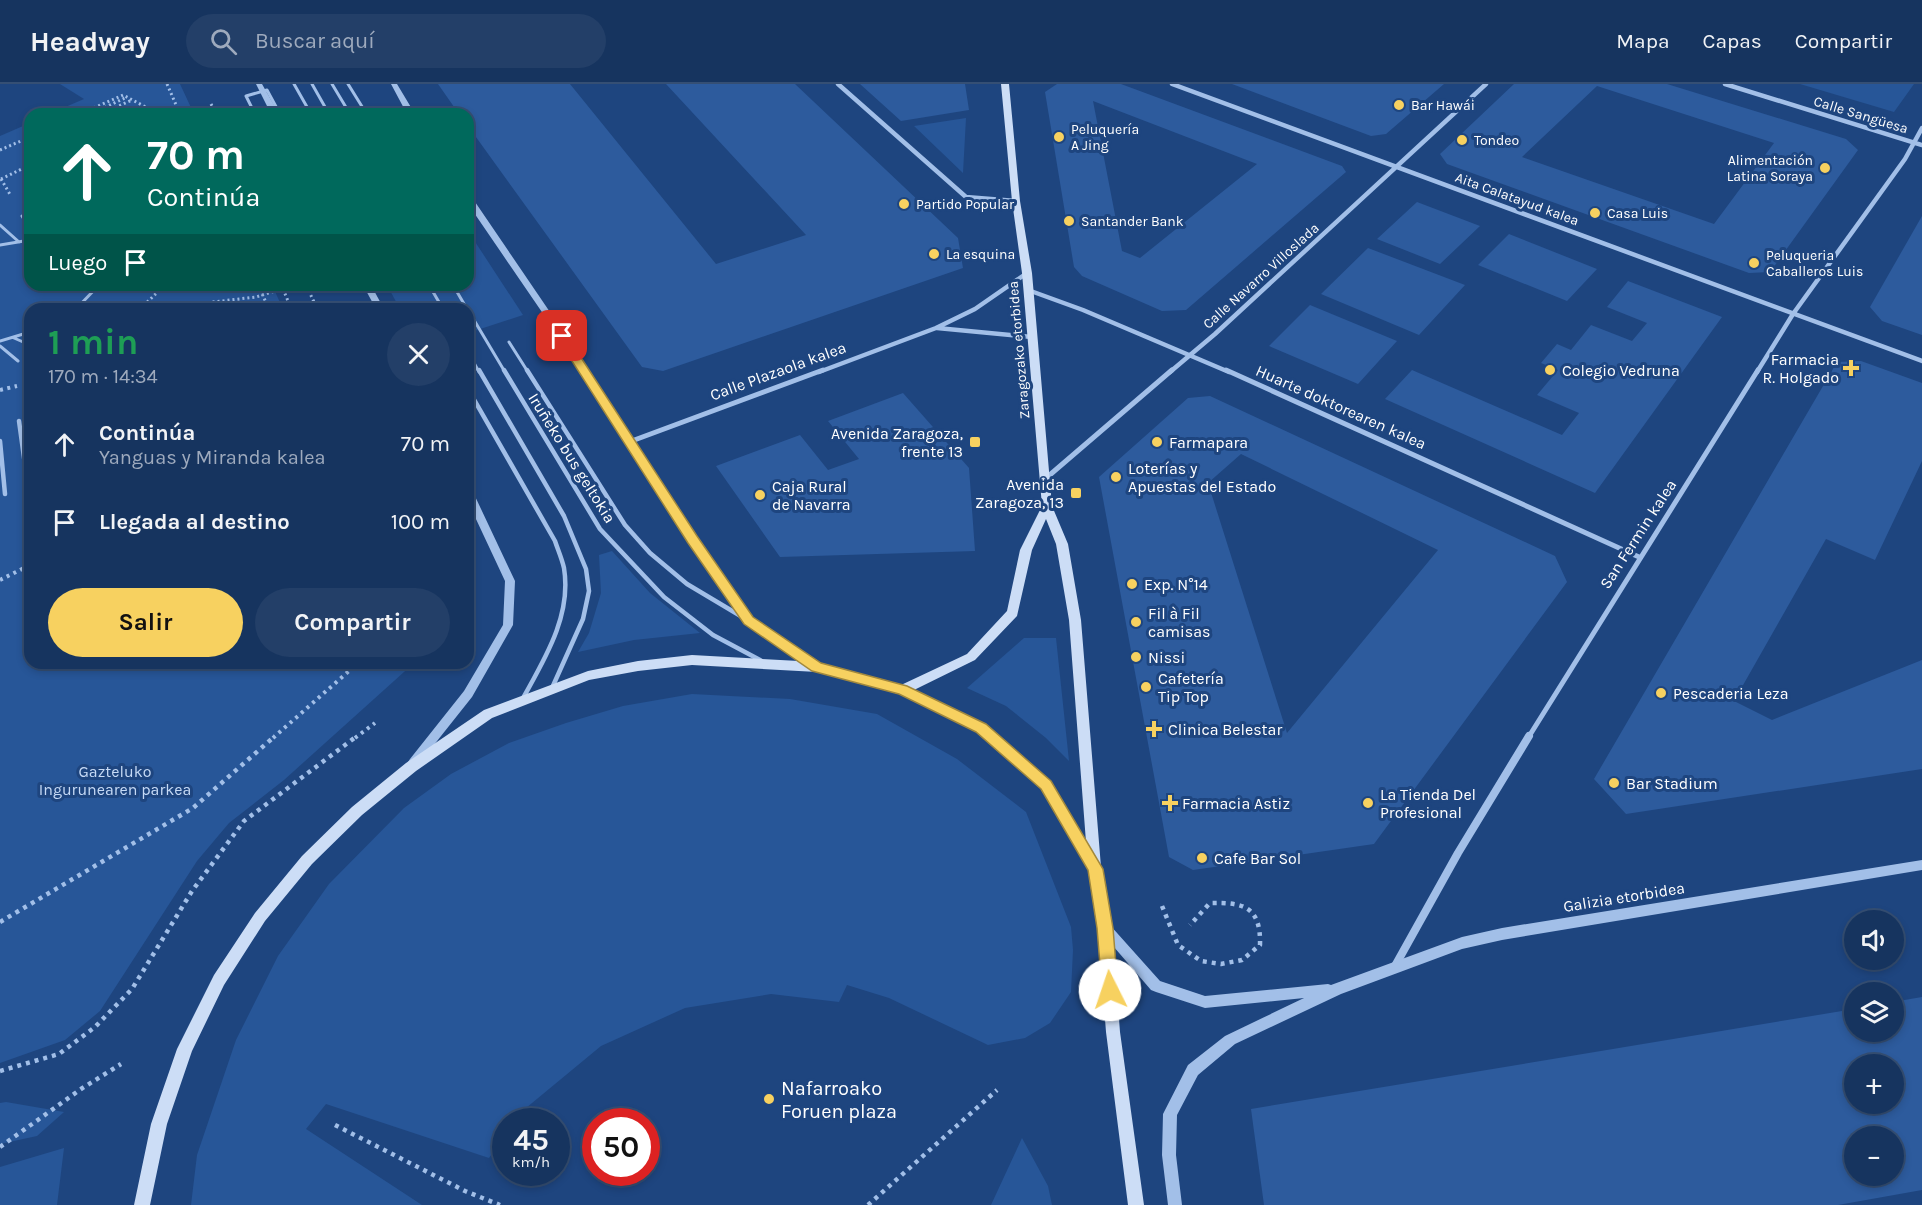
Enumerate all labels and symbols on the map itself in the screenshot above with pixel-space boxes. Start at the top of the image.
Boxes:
street label: Calle Sangüesa [1812,93,1910,137]
place label: Bar Hawái [1411,97,1475,114]
marker: Bar Hawái [1392,98,1406,112]
place label: Peluquería A Jing [1071,121,1139,154]
marker: Peluquería A Jing [1052,130,1066,144]
place label: Tondeo [1474,132,1519,149]
marker: Tondeo [1455,133,1469,147]
place label: Alimentación Latina Soraya [1727,152,1813,185]
marker: Alimentación Latina Soraya [1818,161,1832,175]
street label: Aita Calatayud kalea [1453,169,1581,229]
place label: Partido Popular [916,196,1015,213]
marker: Partido Popular [897,197,911,211]
place label: Casa Luis [1607,205,1668,222]
marker: Casa Luis [1588,206,1602,220]
place label: Santander Bank [1081,213,1184,230]
marker: Santander Bank [1062,214,1076,228]
street label: Calle Navarro Villoslada [1199,219,1323,333]
place label: La esquina [946,246,1015,263]
marker: La esquina [927,247,941,261]
place label: Peluqueria Caballeros Luis [1766,247,1863,280]
marker: Peluqueria Caballeros Luis [1747,256,1761,270]
street label: Zaragozako etorbidea [1005,280,1033,420]
pin [536,310,587,361]
street label: Calle Plazaola kalea [707,338,849,404]
place label: Farmacia R. Holgado [1763,350,1839,387]
street label: Huarte doktorearen kalea [1253,361,1429,453]
place label: Colegio Vedruna [1562,361,1680,380]
marker: Farmacia R. Holgado [1844,361,1858,375]
marker: Colegio Vedruna [1543,363,1557,377]
street label: Iruñeko bus geltokia [524,389,620,527]
place label: Avenida Zaragoza, frente 13 [831,424,963,461]
place label: Farmapara [1169,433,1248,452]
marker: Avenida Zaragoza, frente 13 [968,435,982,449]
marker: Farmapara [1150,435,1164,449]
place label: Loterías y Apuestas del Estado [1128,459,1276,496]
marker: Loterías y Apuestas del Estado [1109,470,1123,484]
place label: Avenida Zaragoza, 13 [975,475,1064,512]
street label: San Fermin kalea [1596,476,1680,592]
place label: Caja Rural de Navarra [772,477,850,514]
marker: Avenida Zaragoza, 13 [1069,486,1083,500]
marker: Caja Rural de Navarra [753,488,767,502]
place label: Exp. N°14 [1144,575,1208,594]
marker: Exp. N°14 [1125,577,1139,591]
place label: Fil à Fil camisas [1148,604,1210,641]
marker: Fil à Fil camisas [1129,615,1143,629]
place label: Nissi [1148,648,1185,667]
marker: Nissi [1129,650,1143,664]
place label: Cafetería Tip Top [1158,669,1224,706]
marker: Cafetería Tip Top [1139,680,1153,694]
place label: Pescaderia Leza [1673,684,1789,703]
marker: Pescaderia Leza [1654,686,1668,700]
marker: Clinica Belestar [1145,720,1163,738]
place label: Clinica Belestar [1168,720,1282,739]
park label: Gazteluko Ingurunearen parkea [39,762,191,799]
place label: Bar Stadium [1626,774,1718,793]
marker: Bar Stadium [1607,776,1621,790]
place label: La Tienda Del Profesional [1380,785,1476,822]
place label: Farmacia Astiz [1182,794,1290,813]
marker: Farmacia Astiz [1163,796,1177,810]
marker: La Tienda Del Profesional [1361,796,1375,810]
place label: Cafe Bar Sol [1214,849,1301,868]
marker: Cafe Bar Sol [1195,851,1209,865]
street label: Galizia etorbidea [1562,878,1686,916]
position arrow [1078,958,1142,1022]
place label: Nafarroako Foruen plaza [781,1077,897,1123]
marker: Nafarroako Foruen plaza [762,1092,776,1106]
speed limit sign: 50 [582,1108,660,1186]

